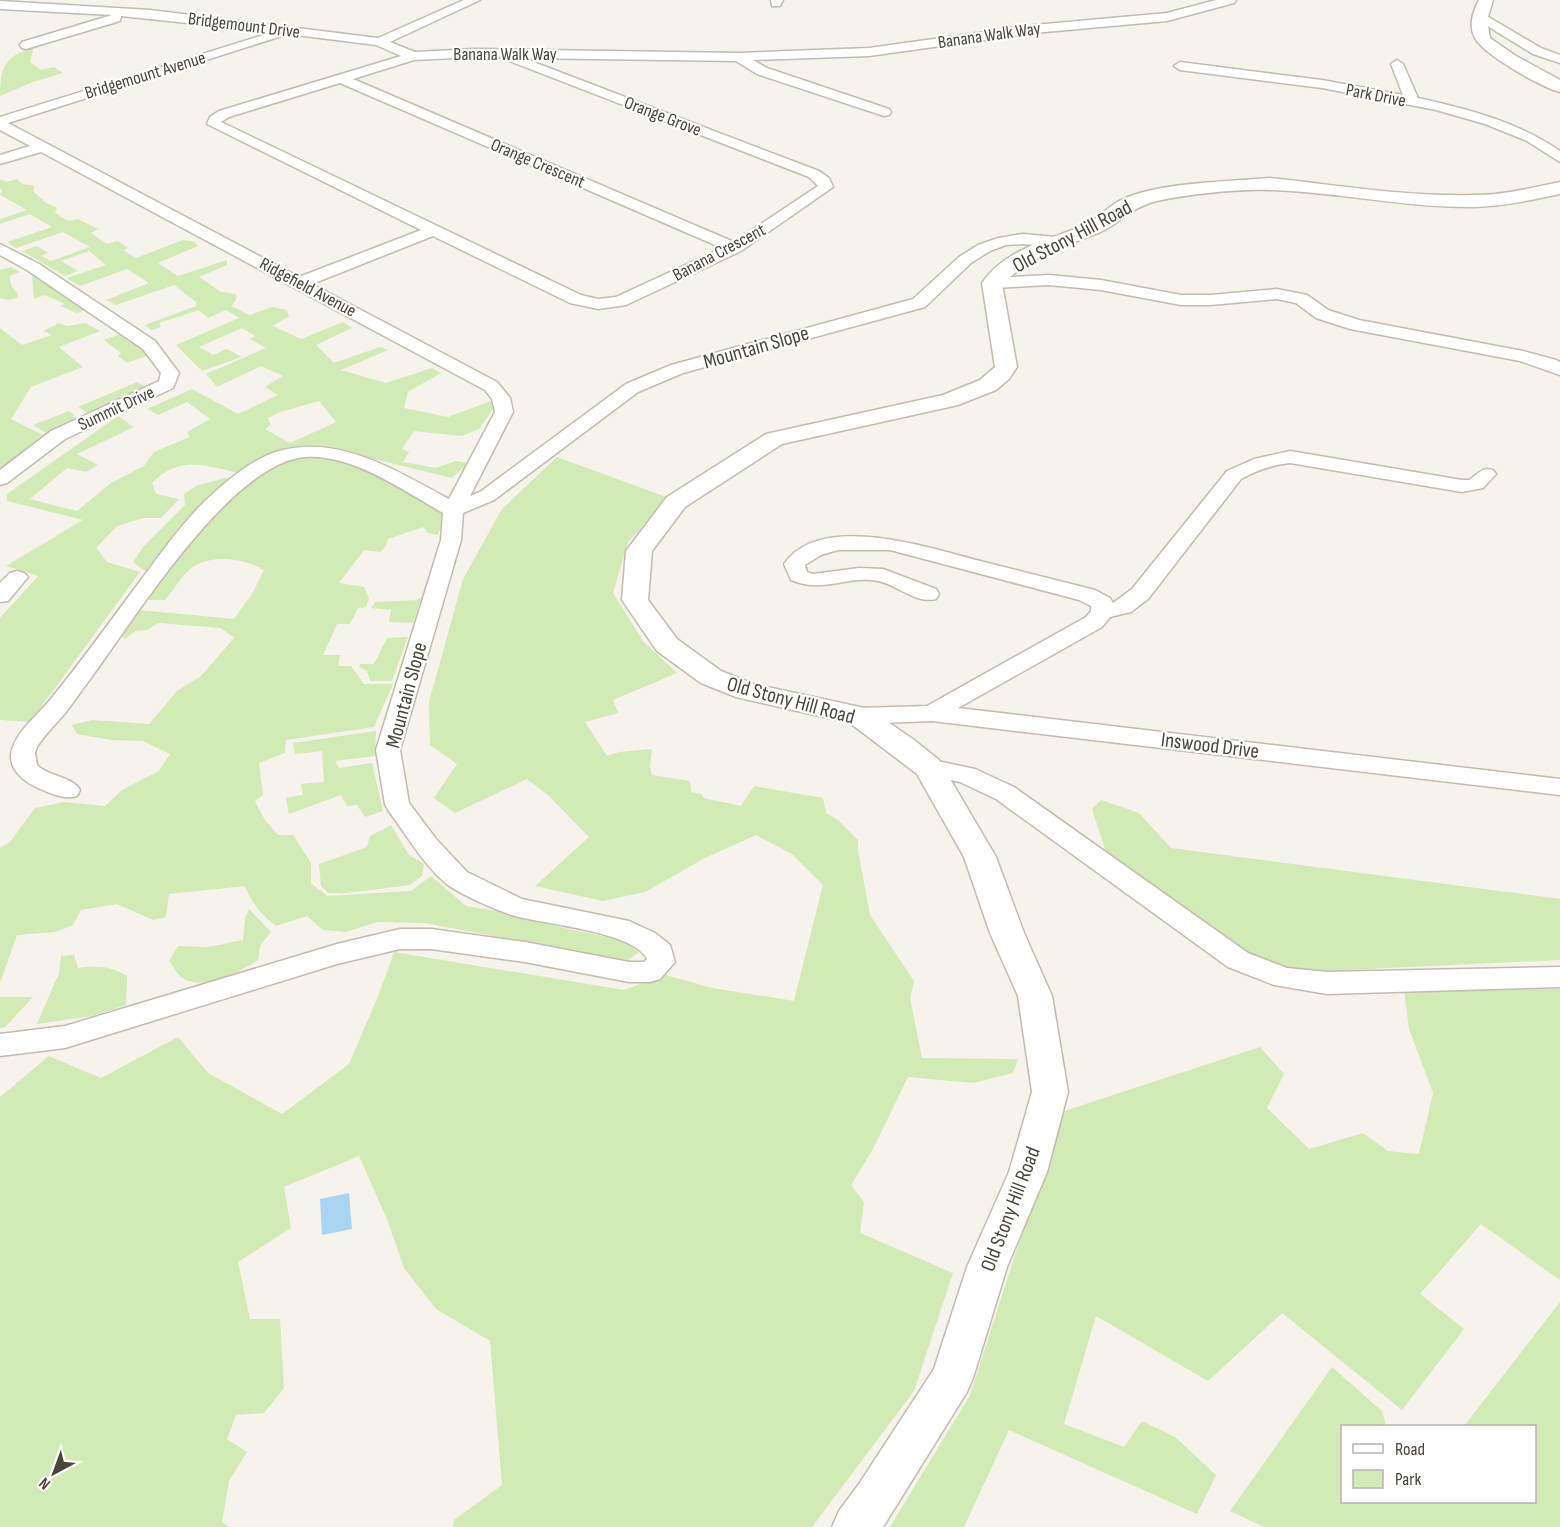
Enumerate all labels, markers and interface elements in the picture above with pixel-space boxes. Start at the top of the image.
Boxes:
street label: Bridgemount Drive [187,8,301,43]
street label: Banana Walk Way [936,18,1042,53]
street label: Banana Walk Way [453,44,557,65]
street label: Bridgemount Avenue [82,47,208,104]
street label: Park Drive [1344,79,1408,112]
street label: Orange Grove [621,92,704,141]
street label: Orange Crescent [487,134,589,193]
street label: Old Stony Hill Road [1008,195,1136,278]
street label: Banana Crescent [669,219,770,286]
street label: Ridgefield Avenue [256,253,360,322]
street label: Mountain Slope [701,321,812,374]
street label: Summit Drive [75,382,158,435]
street label: Mountain Slope [380,640,433,751]
street label: Old Stony Hill Road [724,671,858,730]
street label: Inswood Drive [1159,727,1260,764]
street label: Old Stony Hill Road [975,1143,1046,1275]
legend [1341,1425,1536,1503]
text: Road [1395,1439,1425,1460]
north arrow [24,1443,84,1503]
text: Park [1395,1469,1421,1490]
text: N [36,1473,55,1493]

